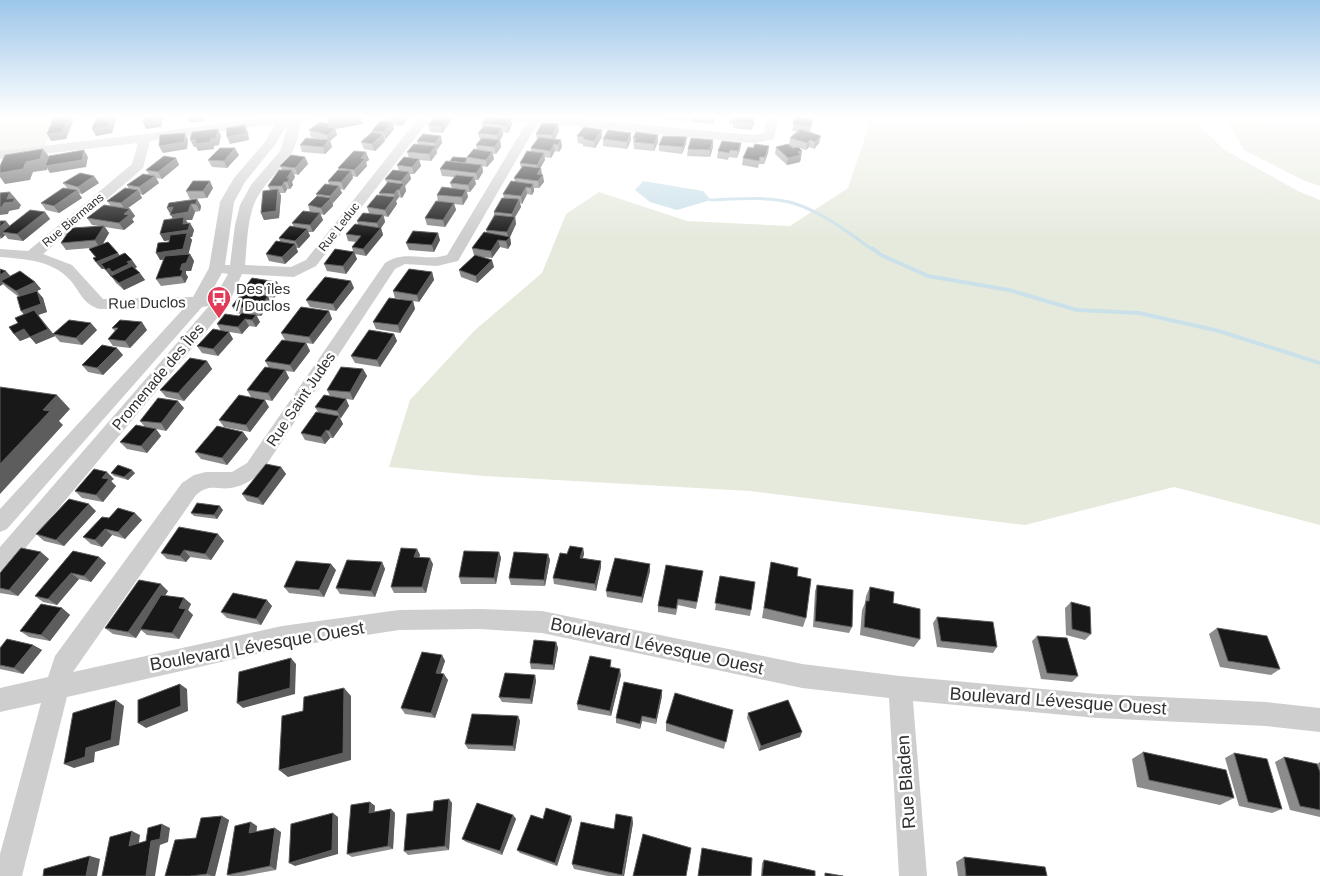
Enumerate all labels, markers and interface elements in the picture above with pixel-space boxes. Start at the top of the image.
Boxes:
street label: Rue Biermans [39,190,107,250]
street label: Rue Leduc [316,200,362,254]
place label: Des îles / Duclos [236,280,290,314]
bus stop icon: Des îles / Duclos [206,285,232,319]
street label: Rue Duclos [108,293,186,312]
street label: Promenade des Îles [108,320,207,433]
street label: Rue Saint Judes [263,348,338,449]
street label: Boulevard Lévesque Ouest [549,614,765,678]
street label: Boulevard Lévesque Ouest [148,617,366,675]
street label: Boulevard Lévesque Ouest [949,683,1167,719]
street label: Rue Bladen [893,734,919,830]

